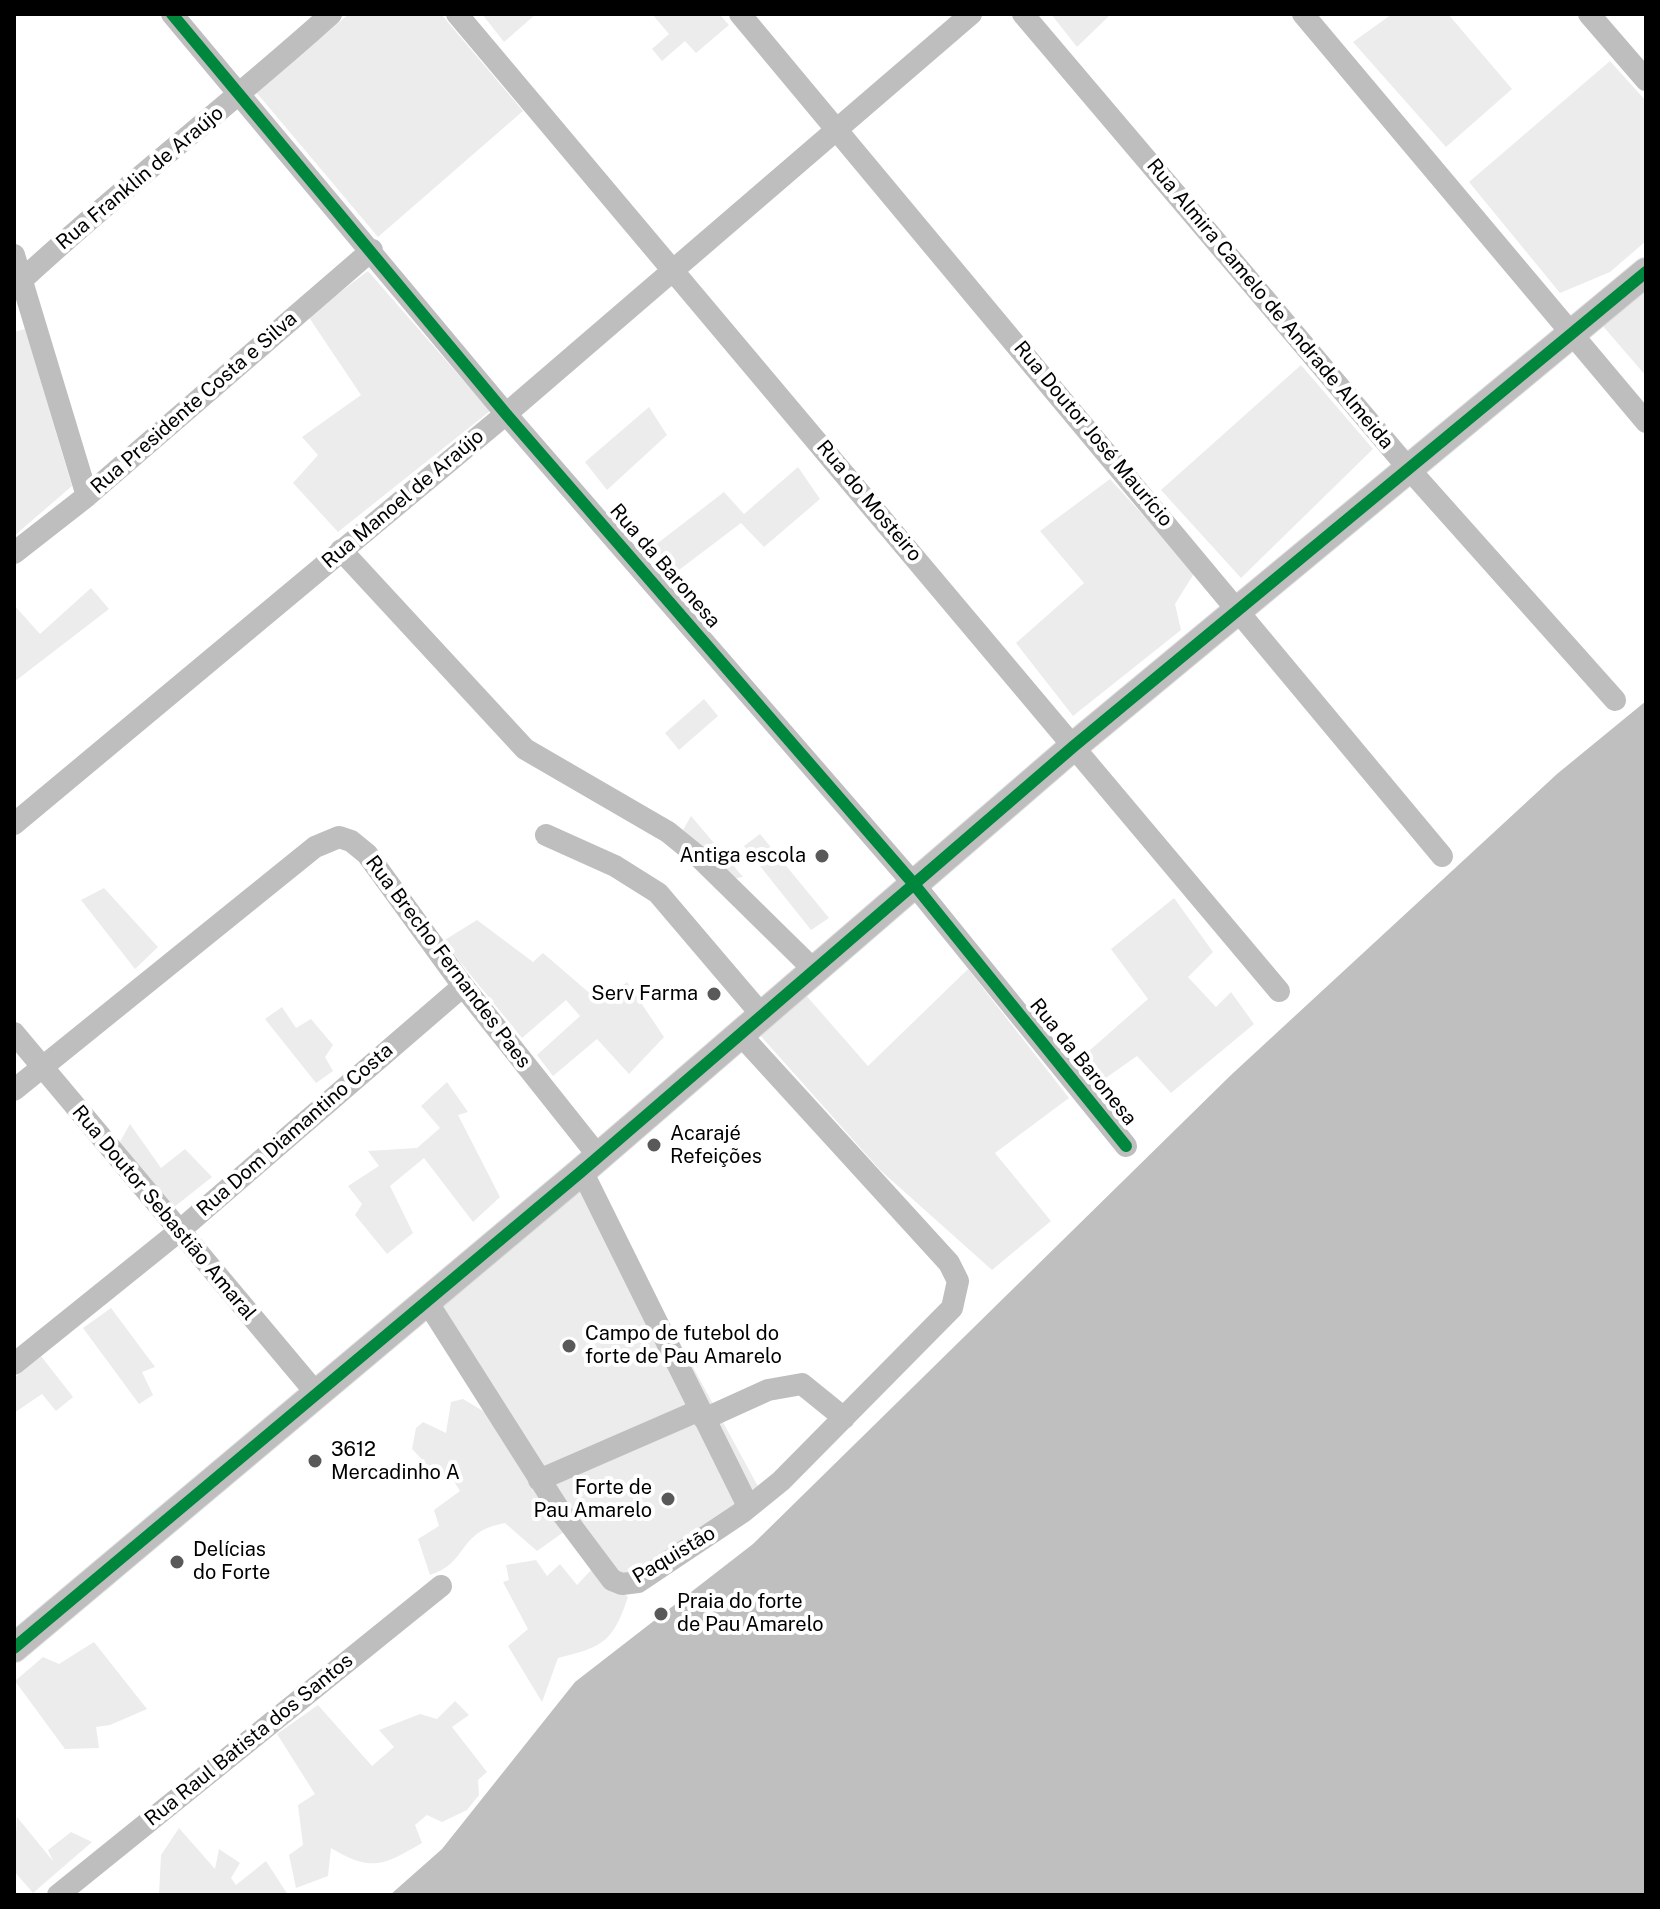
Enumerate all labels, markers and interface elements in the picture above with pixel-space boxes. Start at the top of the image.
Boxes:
street label: Rua Franklin de Araújo [52,101,228,255]
street label: Rua Almira Camelo de Andrade Almeida [1142,154,1398,454]
street label: Rua Presidente Costa e Silva [86,307,302,499]
street label: Rua Doutor José Maurício [1008,336,1178,532]
street label: Rua Manoel de Araújo [317,424,489,574]
street label: Rua do Mosteiro [811,436,927,566]
street label: Rua da Baronesa [605,499,725,633]
place label: Antiga escola [679,844,806,868]
marker: Antiga escola [813,847,831,865]
street label: Rua Brecho Fernandes Paes [360,851,536,1073]
place label: Serv Farma [591,982,698,1006]
marker: Serv Farma [705,985,723,1003]
street label: Rua da Baronesa [1025,994,1141,1130]
street label: Rua Dom Diamantino Costa [192,1038,398,1222]
street label: Rua Doutor Sebastião Amaral [67,1100,261,1326]
place label: Acarajé Refeições [670,1122,762,1169]
marker: Acarajé Refeições [645,1136,663,1154]
place label: Campo de futebol do forte de Pau Amarelo [585,1322,782,1369]
marker: Campo de futebol do forte de Pau Amarelo [560,1337,578,1355]
place label: 3612 Mercadinho A [331,1438,460,1485]
marker: 3612 Mercadinho A [306,1452,324,1470]
place label: Forte de Pau Amarelo [534,1476,652,1523]
marker: Forte de Pau Amarelo [659,1490,677,1508]
street label: Paquistão [628,1521,720,1589]
place label: Delícias do Forte [193,1538,270,1585]
marker: Delícias do Forte [168,1553,186,1571]
place label: Praia do forte de Pau Amarelo [677,1590,824,1637]
marker: Praia do forte de Pau Amarelo [652,1605,670,1623]
street label: Rua Raul Batista dos Santos [140,1649,358,1831]

